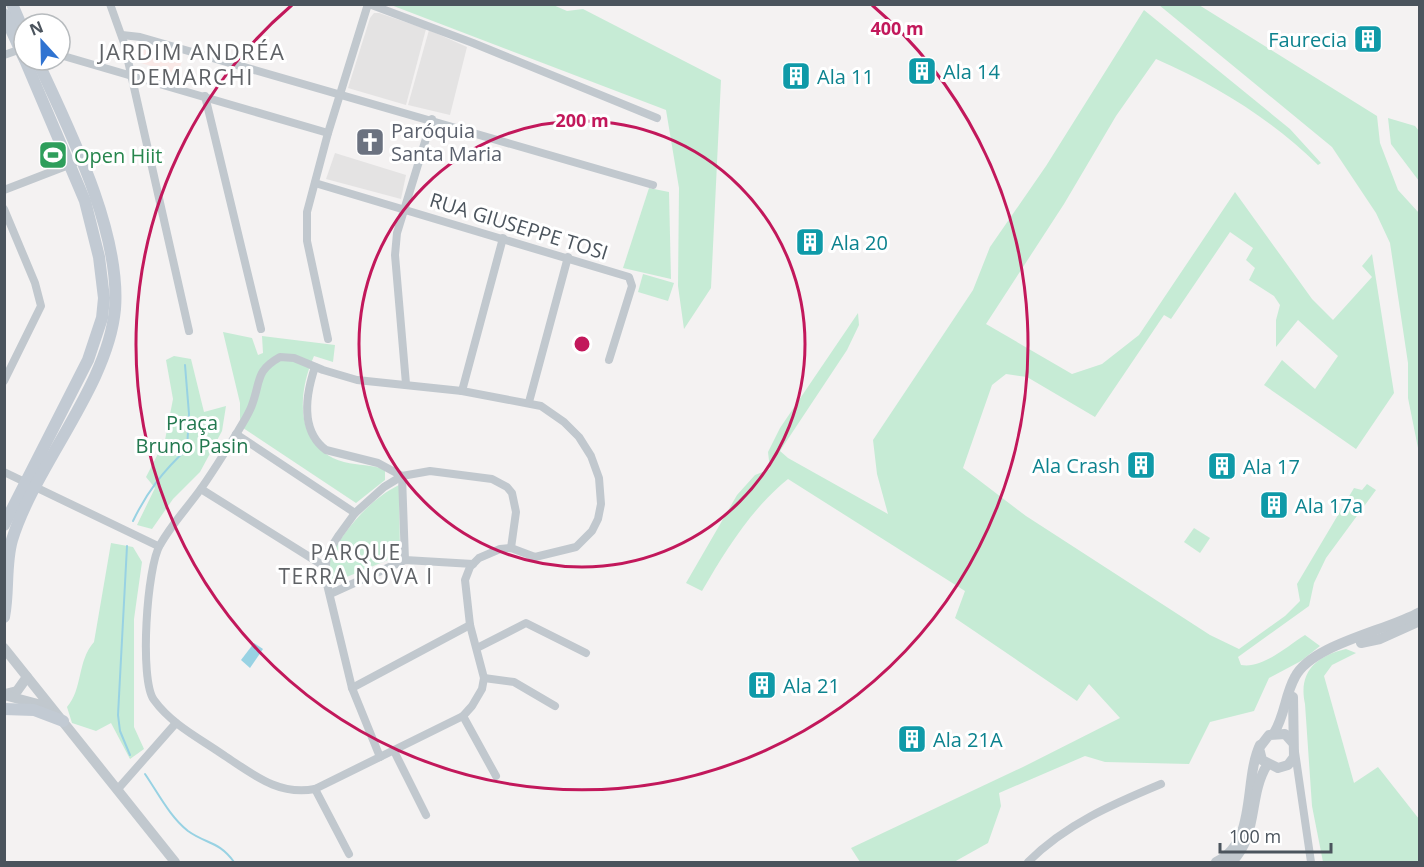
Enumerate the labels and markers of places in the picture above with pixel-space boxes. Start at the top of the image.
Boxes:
building icon: Faurecia [1352,23,1384,55]
place label: Faurecia [1268,26,1347,53]
building icon: Ala 14 [906,55,938,87]
place label: Ala 14 [943,58,1000,85]
building icon: Ala 11 [780,60,812,92]
place label: Ala 11 [817,63,874,90]
place label: Paróquia Santa Maria [391,117,502,167]
church icon: Paróquia Santa Maria [354,126,386,158]
sports icon: Open Hiit [37,139,69,171]
place label: Open Hiit [74,142,162,169]
building icon: Ala 20 [794,226,826,258]
place label: Ala 20 [831,229,888,256]
centre of rings [572,334,592,354]
building icon: Ala Crash [1125,449,1157,481]
building icon: Ala 17 [1206,450,1238,482]
place label: Ala Crash [1032,452,1120,479]
place label: Ala 17 [1243,453,1300,480]
building icon: Ala 17a [1258,489,1290,521]
place label: Ala 17a [1295,492,1363,519]
building icon: Ala 21 [746,669,778,701]
place label: Ala 21 [783,672,840,699]
building icon: Ala 21A [896,723,928,755]
place label: Ala 21A [933,726,1003,753]

